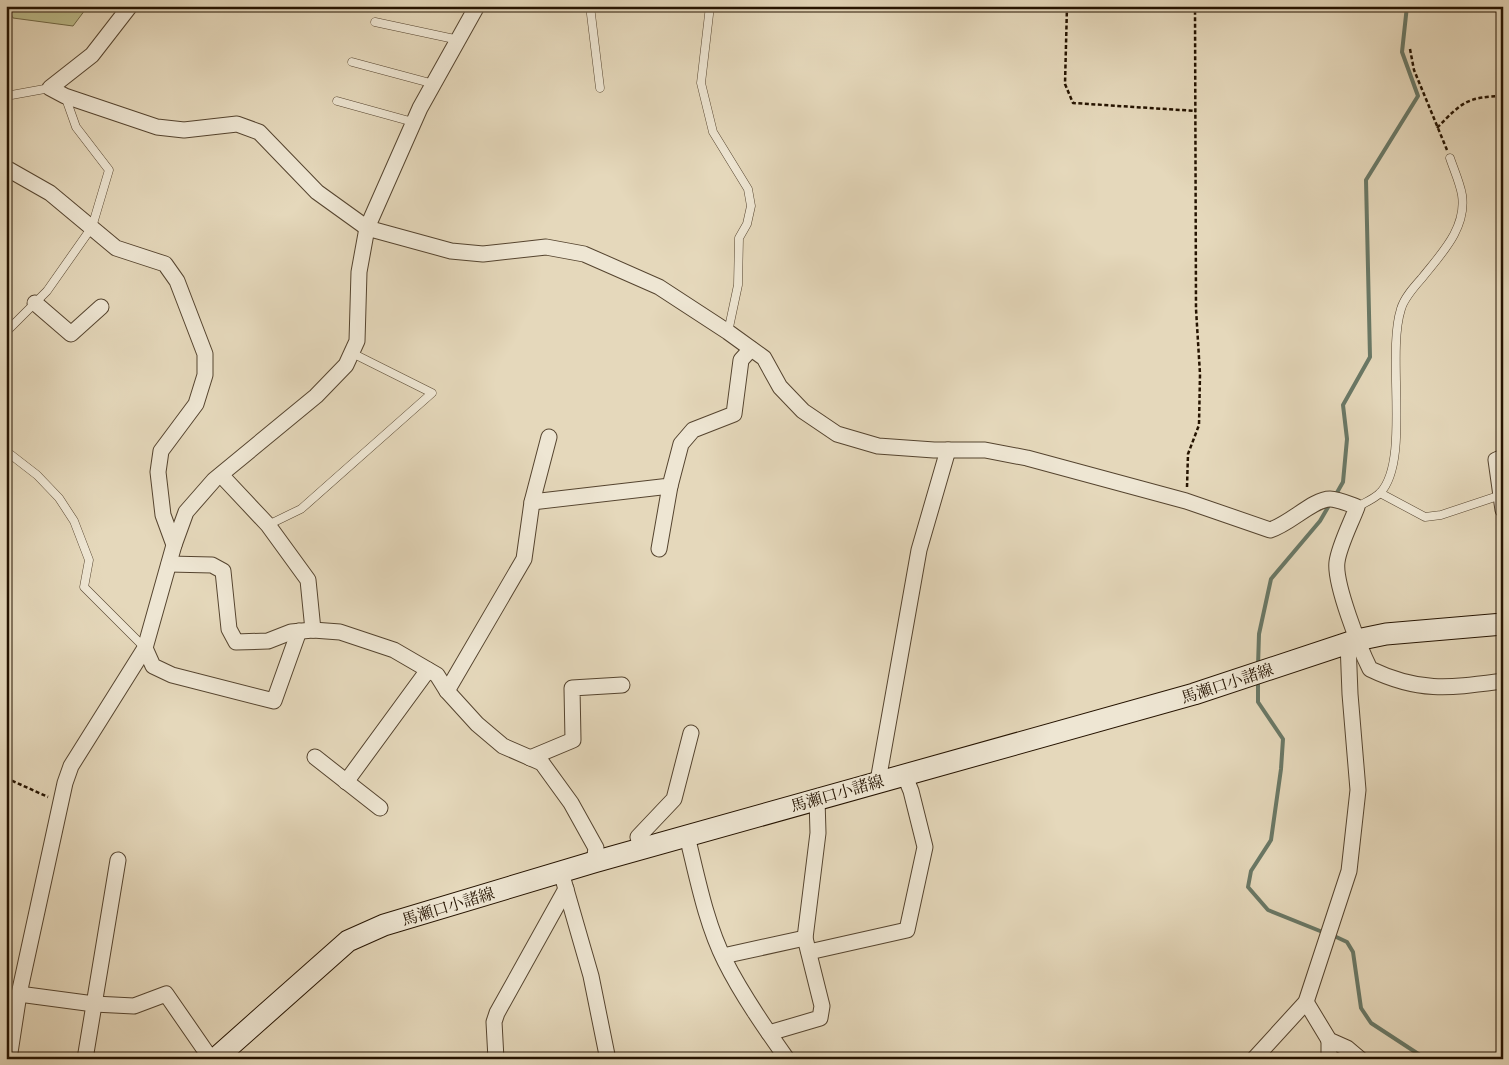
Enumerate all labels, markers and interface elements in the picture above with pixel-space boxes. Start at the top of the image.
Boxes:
street label: 馬瀬口小諸線 [1179,660,1276,708]
street label: 馬瀬口小諸線 [788,771,886,817]
street label: 馬瀬口小諸線 [399,883,497,931]

